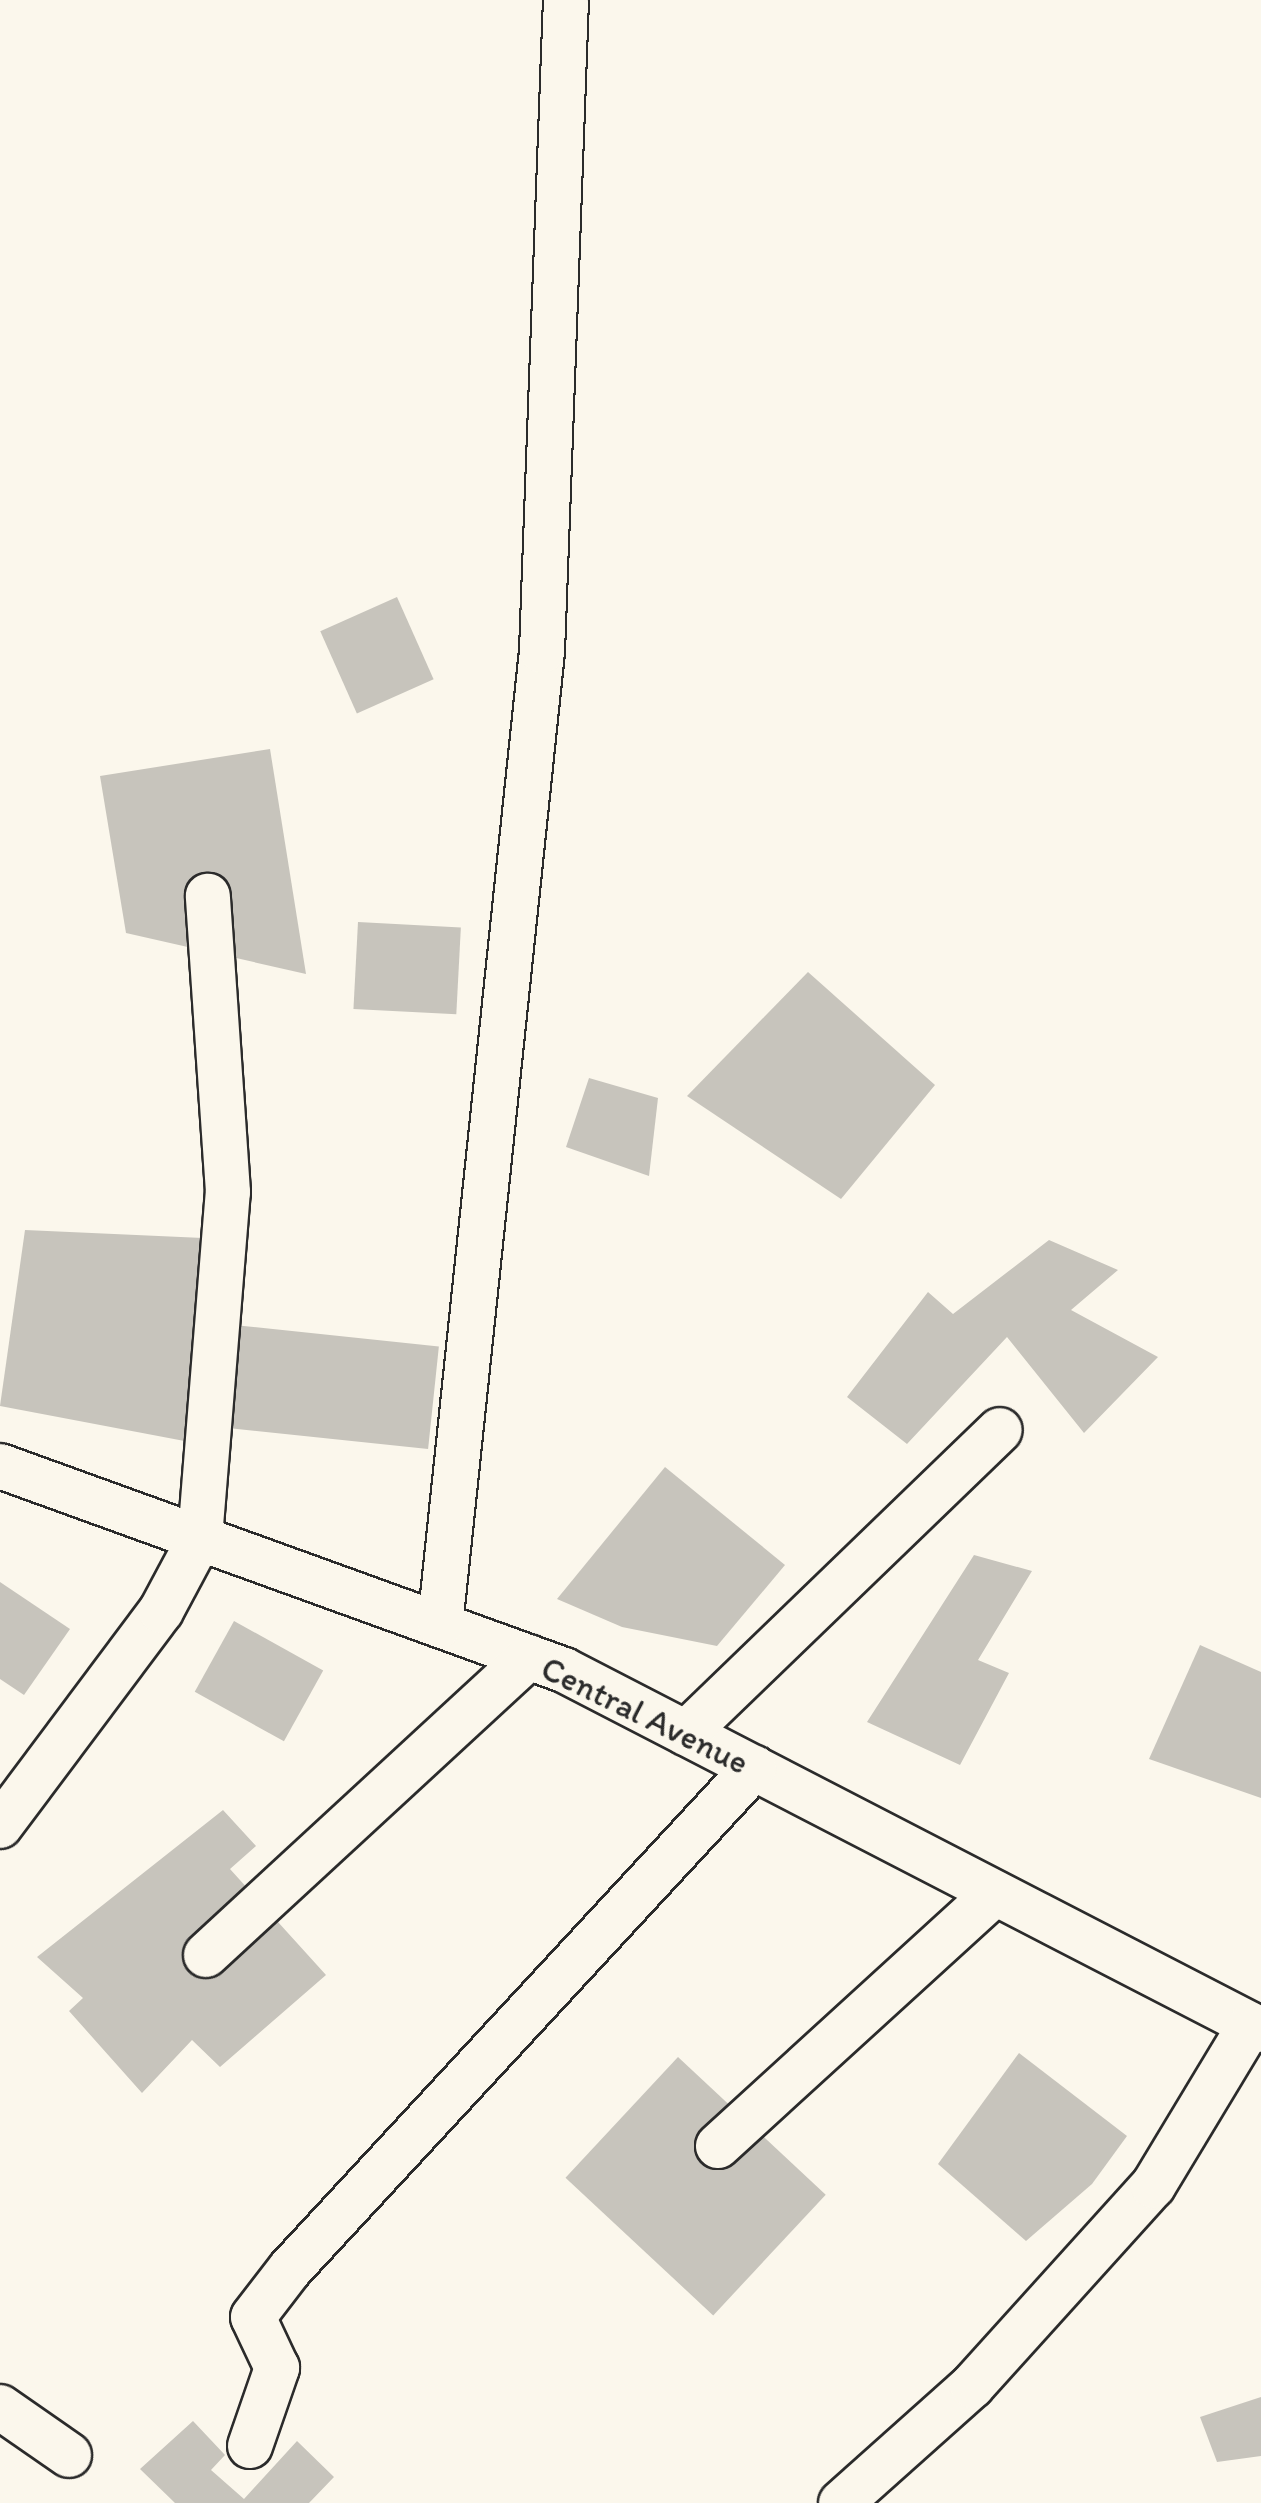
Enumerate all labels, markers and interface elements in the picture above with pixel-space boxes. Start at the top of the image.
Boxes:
street label: Central Avenue [535,1648,755,1782]

